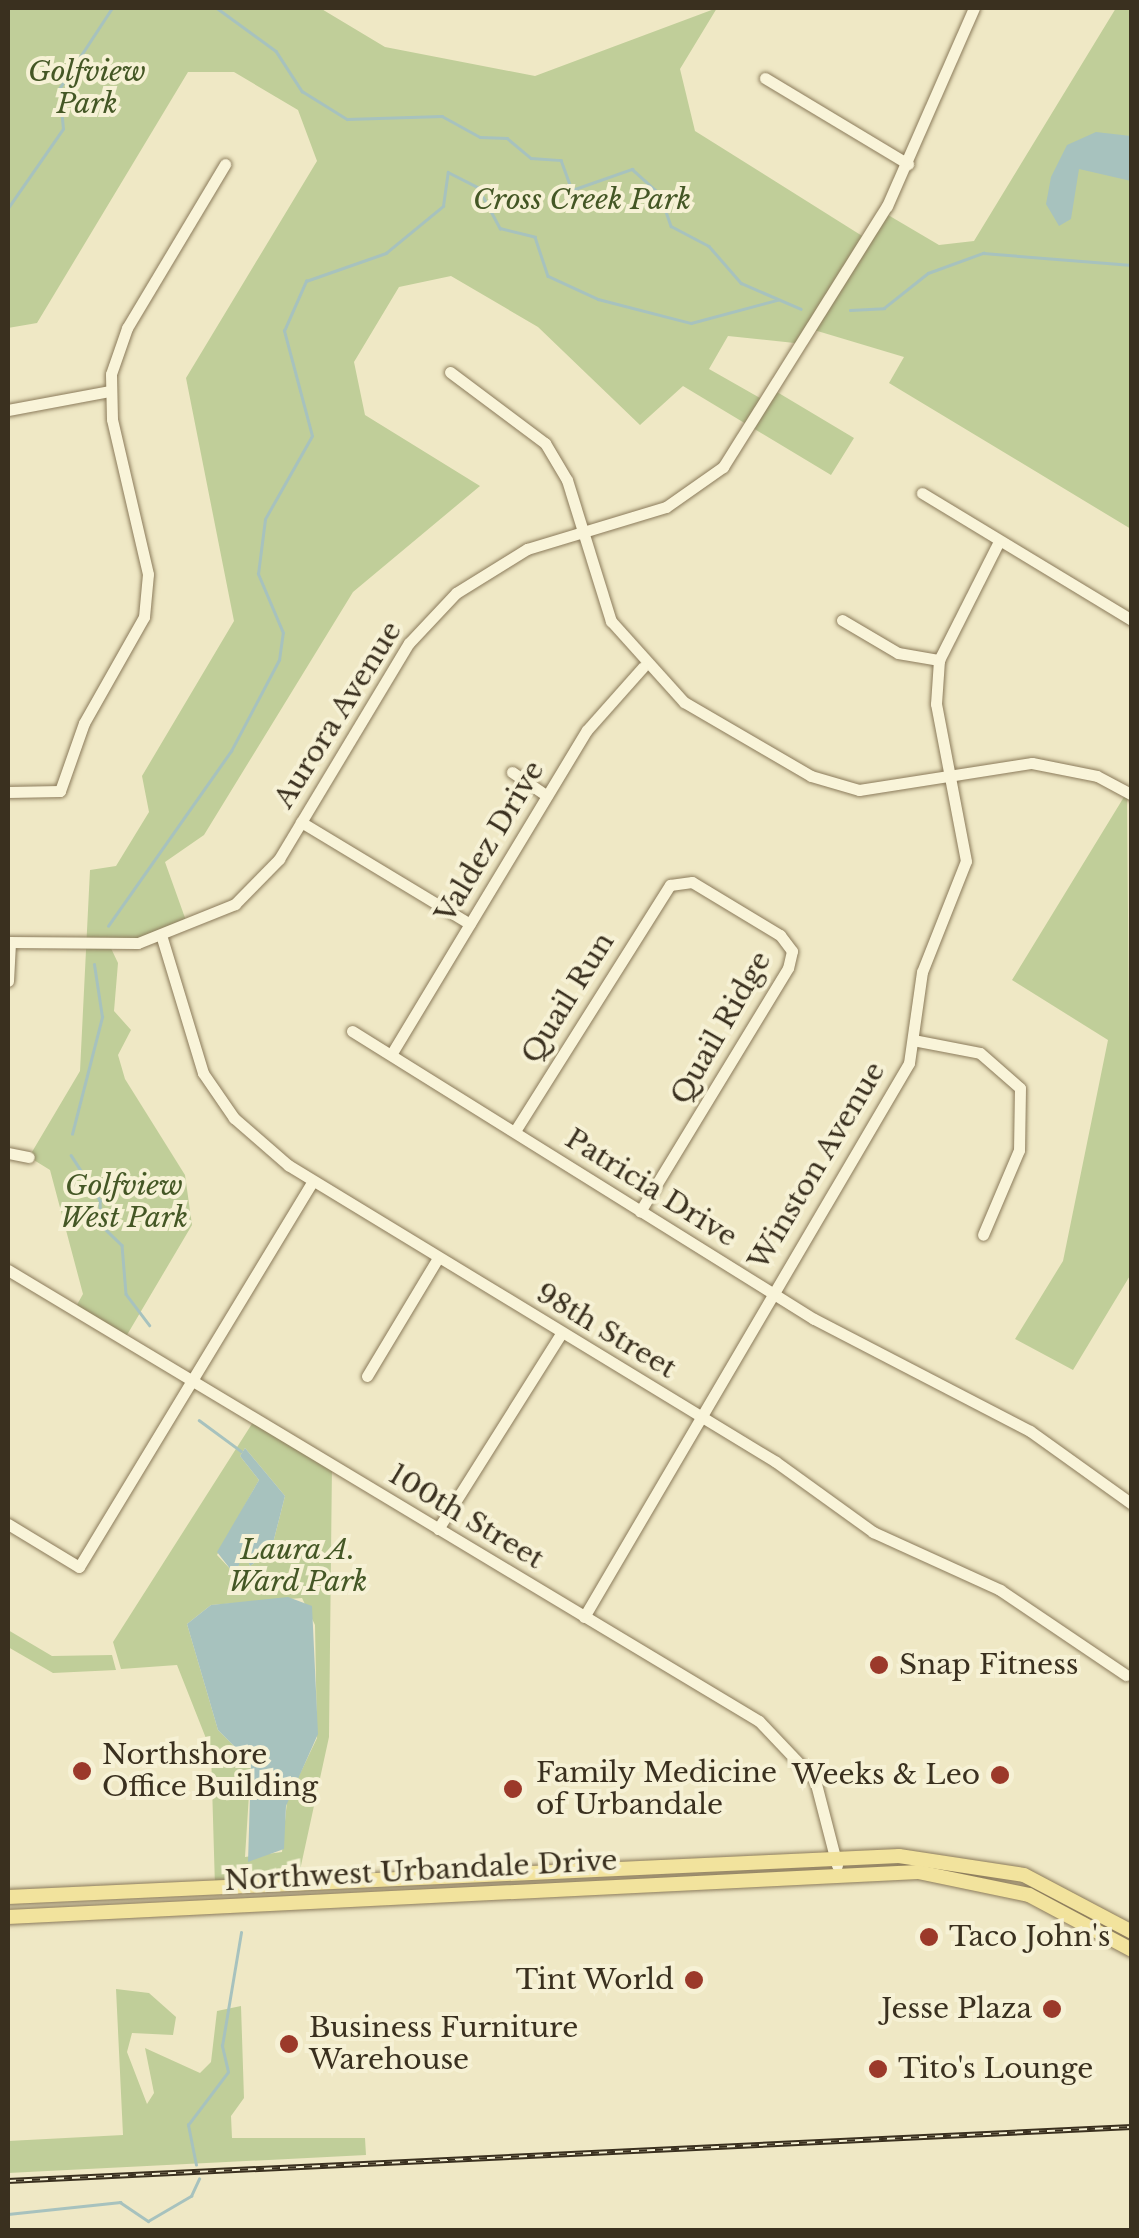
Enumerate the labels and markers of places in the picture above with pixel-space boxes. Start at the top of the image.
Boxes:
place label: Snap Fitness [899,1648,1079,1682]
marker: Snap Fitness [868,1654,890,1676]
place label: Northshore Office Building [102,1738,318,1804]
place label: Family Medicine of Urbandale [536,1756,778,1822]
place label: Weeks & Leo [792,1758,980,1792]
marker: Northshore Office Building [71,1760,93,1782]
marker: Weeks & Leo [989,1764,1011,1786]
marker: Family Medicine of Urbandale [500,1776,526,1802]
place label: Taco John's [949,1920,1110,1954]
marker: Taco John's [918,1926,940,1948]
place label: Tint World [515,1963,674,1997]
marker: Tint World [683,1969,705,1991]
place label: Jesse Plaza [881,1992,1032,2026]
marker: Jesse Plaza [1041,1998,1063,2020]
place label: Business Furniture Warehouse [309,2011,578,2077]
marker: Business Furniture Warehouse [278,2033,300,2055]
place label: Tito's Lounge [898,2052,1093,2086]
marker: Tito's Lounge [867,2058,889,2080]

